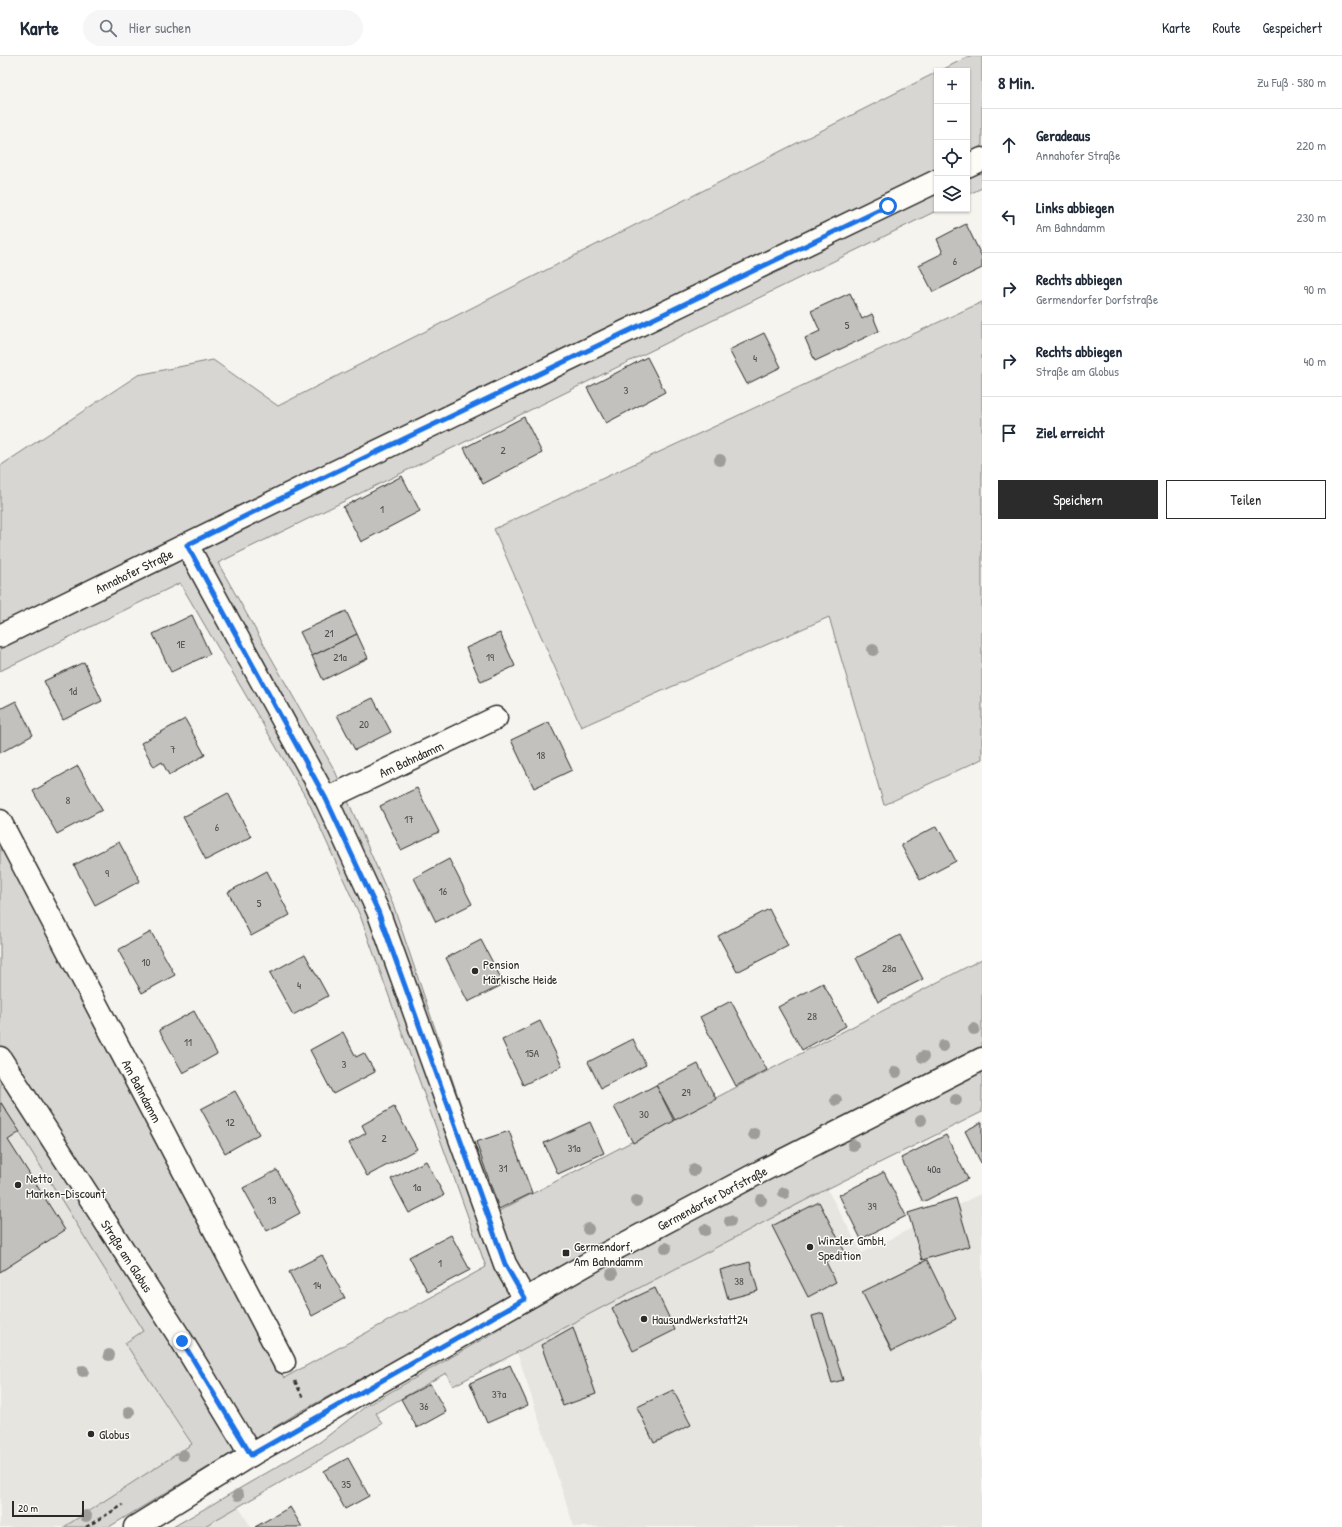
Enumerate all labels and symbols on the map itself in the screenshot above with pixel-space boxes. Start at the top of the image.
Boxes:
route start [879,197,897,215]
house number: 6 [953,254,958,268]
house number: 5 [845,318,850,332]
house number: 4 [753,351,757,365]
house number: 3 [624,383,629,397]
house number: 2 [500,443,506,457]
house number: 1 [380,502,384,516]
street label: Annahofer Straße [92,544,176,598]
house number: 21 [324,626,334,640]
house number: 1E [177,637,186,651]
house number: 21a [333,650,347,664]
house number: 19 [486,650,494,664]
house number: 1d [69,684,78,698]
house number: 20 [359,717,369,731]
street label: Am Bahndamm [376,736,446,782]
house number: 7 [170,742,176,756]
house number: 18 [537,748,546,762]
house number: 8 [66,793,71,807]
house number: 17 [404,812,414,826]
house number: 6 [215,820,220,834]
house number: 9 [105,866,109,880]
house number: 16 [439,884,448,898]
house number: 5 [257,896,262,910]
house number: 10 [142,955,151,969]
place label: Pension Märkische Heide [483,955,557,988]
house number: 28a [882,961,897,975]
marker: Pension Märkische Heide [470,966,480,976]
house number: 4 [297,978,301,992]
house number: 28 [807,1009,817,1023]
house number: 11 [184,1035,192,1049]
house number: 15A [525,1046,540,1060]
street label: Am Bahndamm [118,1056,166,1126]
house number: 3 [342,1057,347,1071]
house number: 29 [681,1085,691,1099]
house number: 30 [639,1107,649,1121]
house number: 12 [225,1115,235,1129]
house number: 2 [381,1131,387,1145]
house number: 31a [567,1141,581,1155]
house number: 31 [499,1161,507,1175]
street label: Germendorfer Dorfstraße [654,1161,770,1235]
house number: 40a [927,1162,941,1176]
place label: Netto Marken-Discount [26,1169,106,1202]
marker: Netto Marken-Discount [13,1180,23,1190]
house number: 1a [413,1180,422,1194]
house number: 13 [268,1193,277,1207]
house number: 39 [868,1199,876,1213]
street label: Straße am Globus [97,1216,157,1296]
place label: Winzler GmbH, Spedition [818,1231,886,1264]
place label: Germendorf, Am Bahndamm [574,1237,643,1270]
marker: Winzler GmbH, Spedition [805,1242,815,1252]
marker: Germendorf, Am Bahndamm [561,1248,571,1258]
house number: 1 [438,1256,442,1270]
house number: 38 [734,1274,744,1288]
house number: 14 [313,1278,321,1292]
place label: HausundWerkstatt24 [652,1310,748,1328]
marker: HausundWerkstatt24 [639,1314,649,1324]
route end [173,1332,191,1350]
house number: 37a [492,1387,507,1401]
house number: 36 [419,1399,429,1413]
place label: Globus [99,1425,130,1443]
marker: Globus [86,1429,96,1439]
house number: 35 [341,1477,351,1491]
scale bar [12,1499,84,1518]

